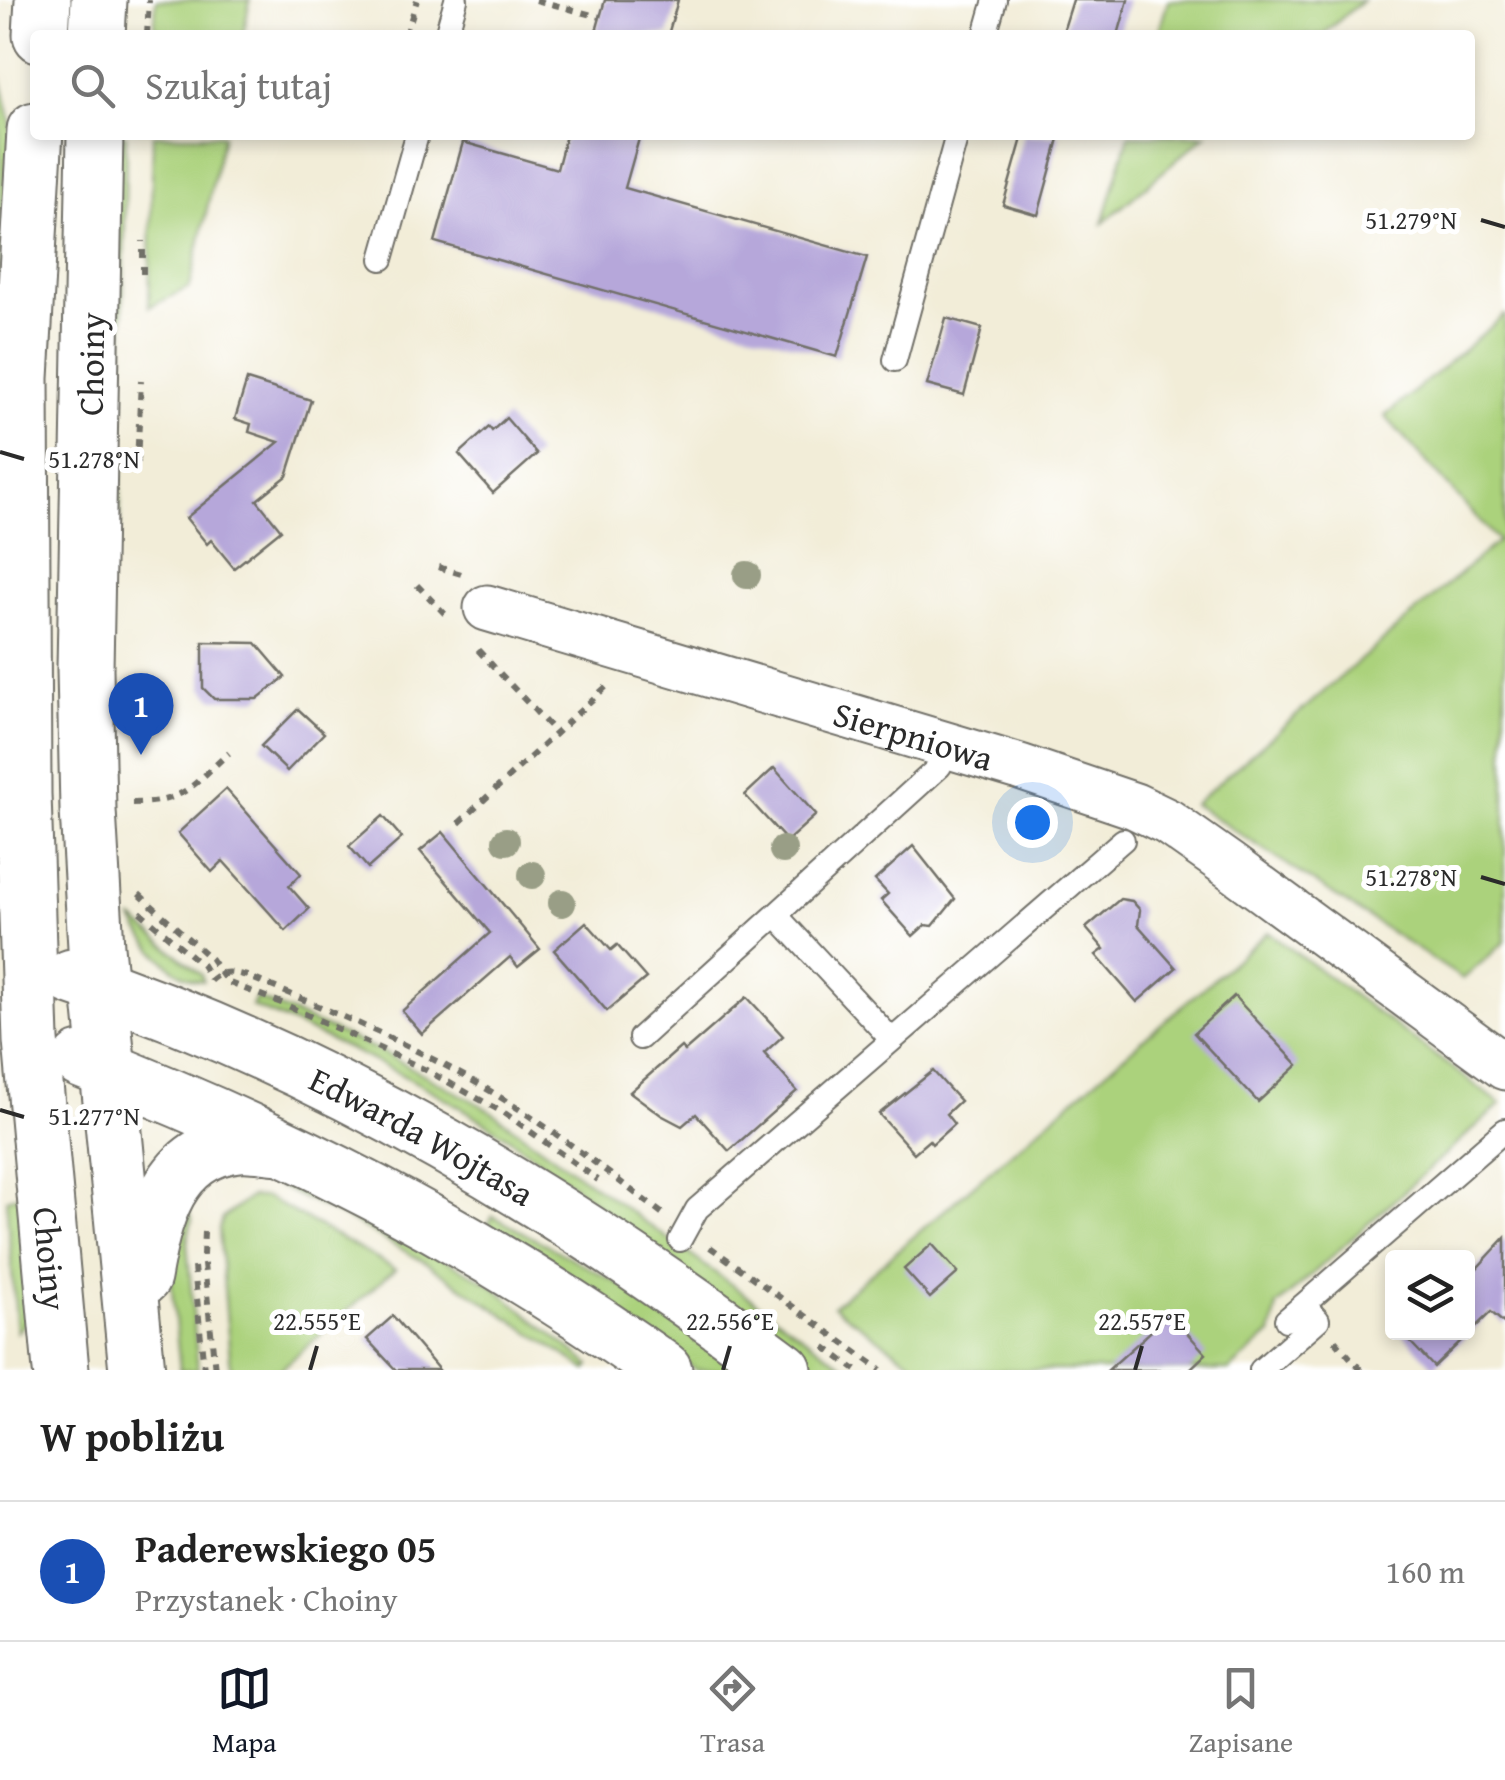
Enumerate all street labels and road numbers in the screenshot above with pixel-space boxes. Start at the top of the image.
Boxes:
street label: Choiny [65,311,117,416]
street label: Sierpniowa [827,687,1000,783]
street label: Edwarda Wojtasa [301,1053,545,1218]
street label: Choiny [21,1205,81,1313]

